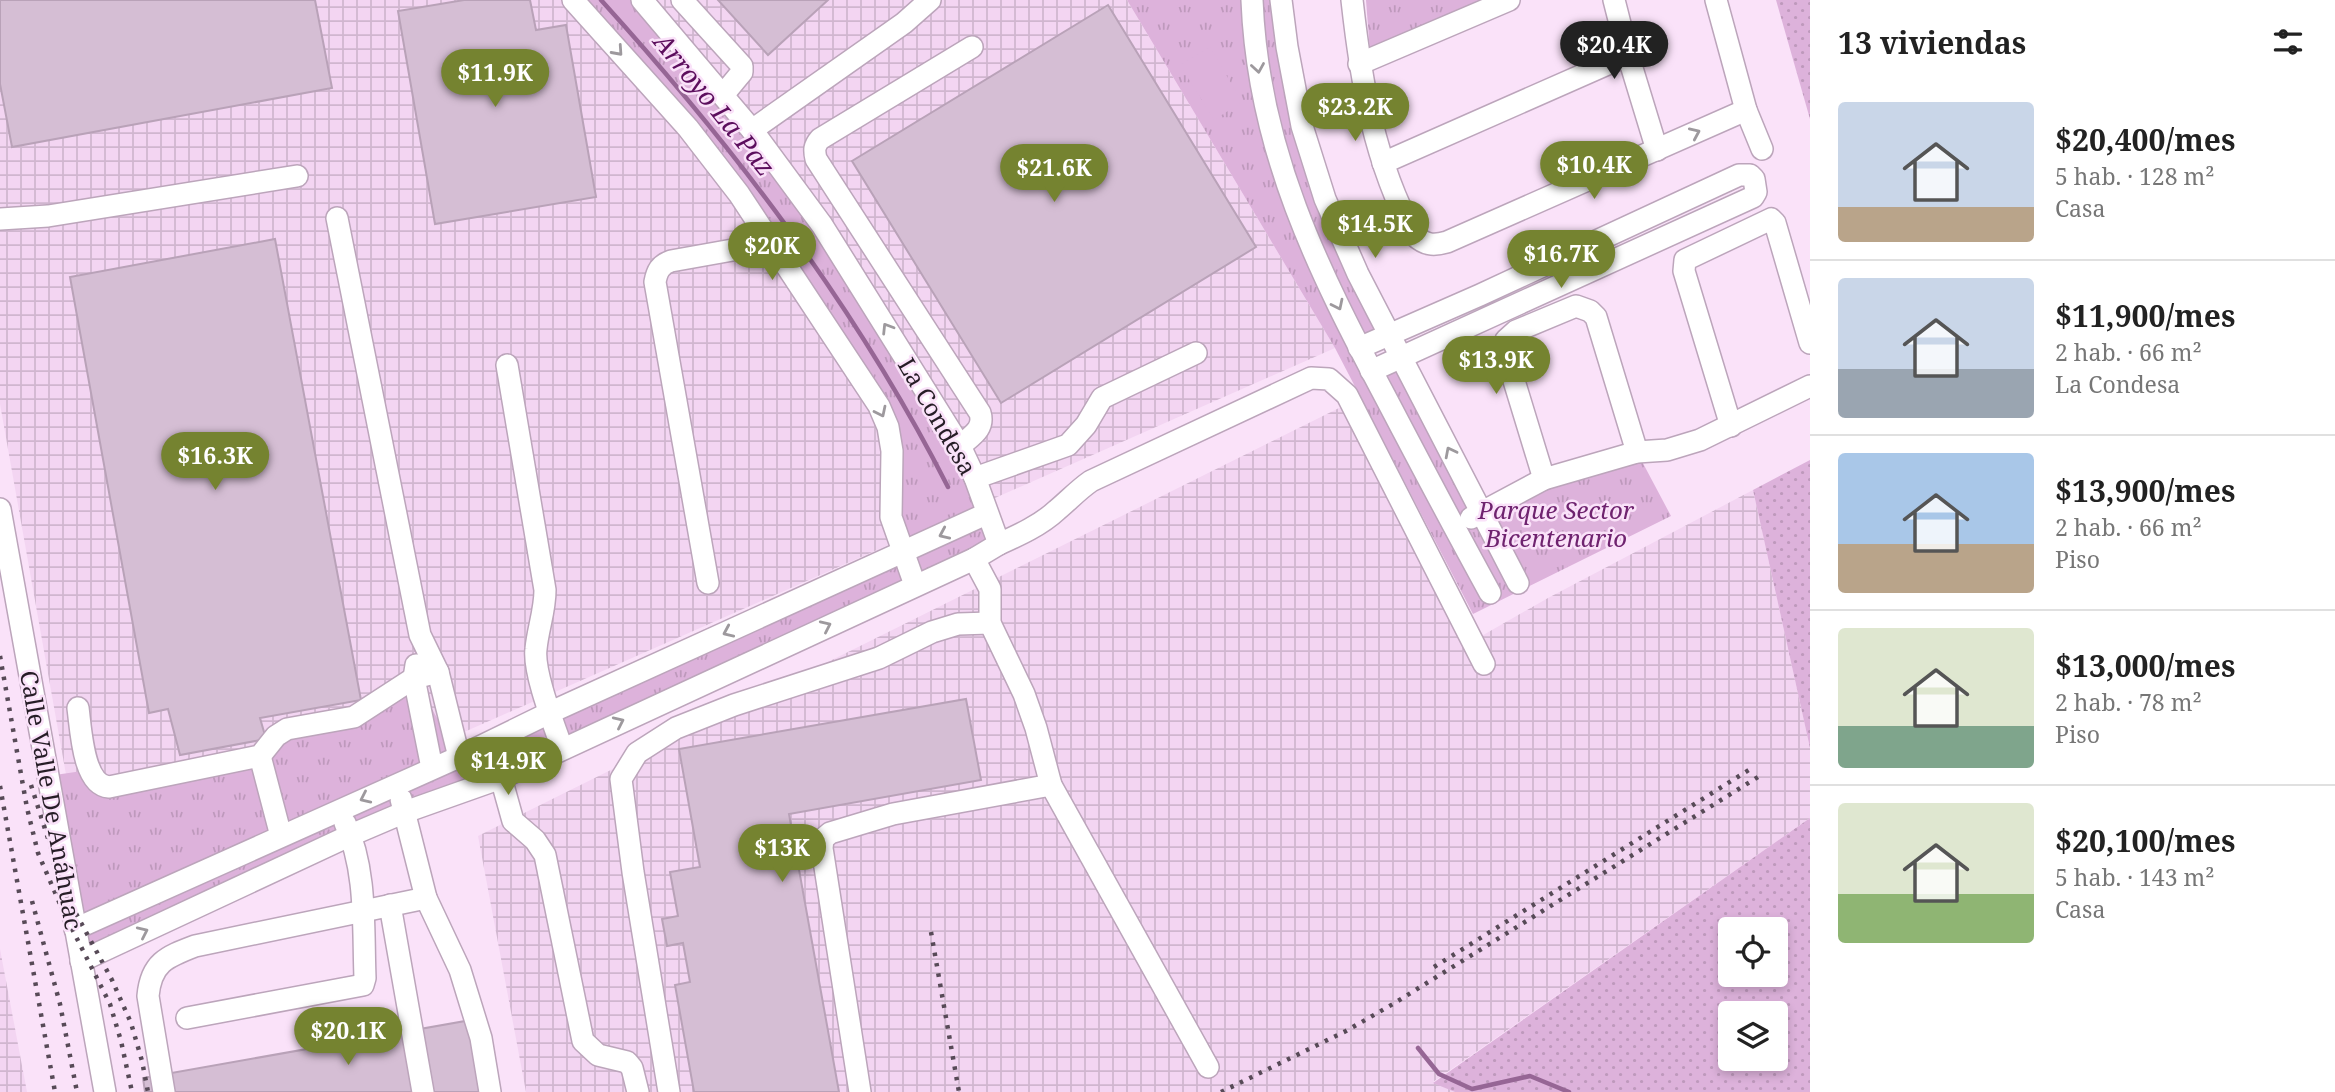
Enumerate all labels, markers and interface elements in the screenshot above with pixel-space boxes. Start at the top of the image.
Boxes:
pin: $20.4K [1557,22,1671,81]
text: 13 viviendas [1838,22,2026,63]
water label: Arroyo La Paz [645,23,784,183]
icon: filters [2269,23,2307,61]
text: $20.4K [1576,28,1652,60]
one-way arrow [610,42,623,55]
pin: $11.9K [438,50,552,109]
text: $11.9K [457,56,533,88]
one-way arrow [1250,62,1265,74]
pin: $23.2K [1298,83,1412,143]
text: $23.2K [1317,90,1393,122]
text: $20,400/mes [2055,119,2235,160]
one-way arrow [1688,127,1700,141]
icon: home [1894,130,1978,214]
pin: $10.4K [1537,142,1651,201]
pin: $21.6K [997,144,1111,204]
text: $10.4K [1556,148,1632,180]
text: $21.6K [1016,151,1092,183]
text: 5 hab. · 128 m² [2055,160,2214,192]
text: Casa [2055,192,2105,224]
pin: $14.5K [1318,201,1432,260]
text: $14.5K [1337,207,1413,239]
pin: $20K [731,222,813,282]
text: $20K [744,229,800,261]
pin: $16.7K [1504,230,1618,290]
text: $16.7K [1523,237,1599,269]
text: $11,900/mes [2055,295,2235,336]
one-way arrow [1330,298,1344,310]
icon: home [1894,306,1978,390]
one-way arrow [882,323,895,336]
pin: $13.9K [1439,336,1553,396]
text: 2 hab. · 66 m² [2055,336,2202,368]
text: $13.9K [1458,343,1534,375]
street label: La Condesa [891,351,985,481]
text: La Condesa [2055,368,2180,400]
one-way arrow [873,405,887,417]
pin: $16.3K [158,433,272,492]
text: $16.3K [177,439,253,471]
one-way arrow [1445,447,1459,459]
text: $13,900/mes [2055,470,2235,511]
icon: home [1894,481,1978,565]
park label: Parque Sector Bicentenario [1477,493,1635,554]
text: 2 hab. · 66 m² [2055,511,2202,543]
one-way arrow [939,526,951,540]
text: Piso [2055,543,2100,575]
one-way arrow [819,620,831,634]
one-way arrow [723,624,735,638]
text: $13,000/mes [2055,645,2235,686]
icon: home [1894,656,1978,740]
street label: Calle Valle De Anáhuac [13,668,91,932]
text: 2 hab. · 78 m² [2055,686,2202,718]
one-way arrow [612,716,624,730]
text: Piso [2055,718,2100,750]
pin: $14.9K [451,738,565,797]
text: $14.9K [470,744,546,776]
one-way arrow [360,790,372,804]
text: $20,100/mes [2055,820,2235,861]
pin: $13K [741,824,823,884]
text: $13K [754,831,810,863]
icon: home [1894,831,1978,915]
text: 5 hab. · 143 m² [2055,861,2214,893]
text: Casa [2055,893,2105,925]
map controls [1718,917,1788,1071]
button: locate [1718,917,1788,987]
one-way arrow [136,927,148,941]
button: layers [1718,1001,1788,1071]
pin: $20.1K [291,1007,405,1067]
text: $20.1K [310,1014,386,1046]

